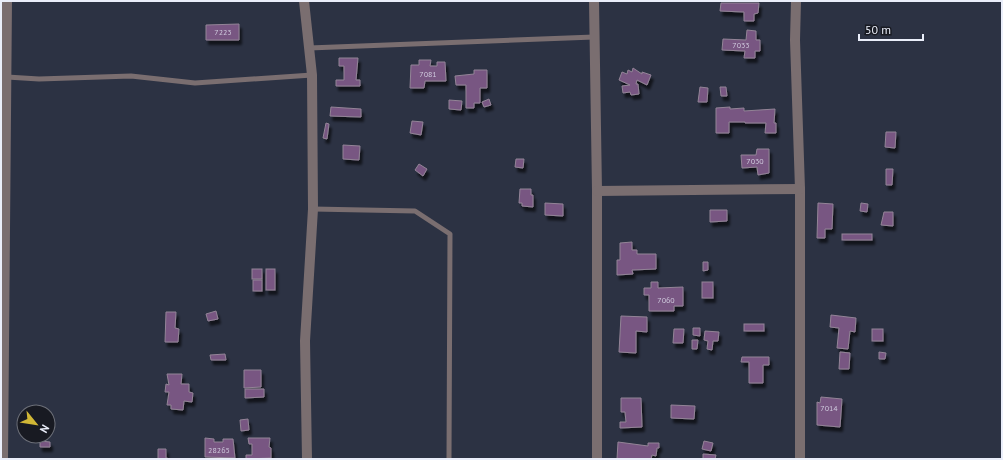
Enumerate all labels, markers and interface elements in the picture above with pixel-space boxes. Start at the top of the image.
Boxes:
scale bar [859,16,923,42]
text: 50 m [865,22,891,37]
house number: 7223 [214,27,232,37]
house number: 7033 [732,40,750,50]
house number: 7081 [419,69,437,79]
house number: 7030 [746,156,764,166]
house number: 7060 [657,295,675,305]
house number: 7014 [820,403,838,413]
north arrow [16,404,56,444]
text: N [37,422,53,436]
house number: 28265 [208,445,230,455]

